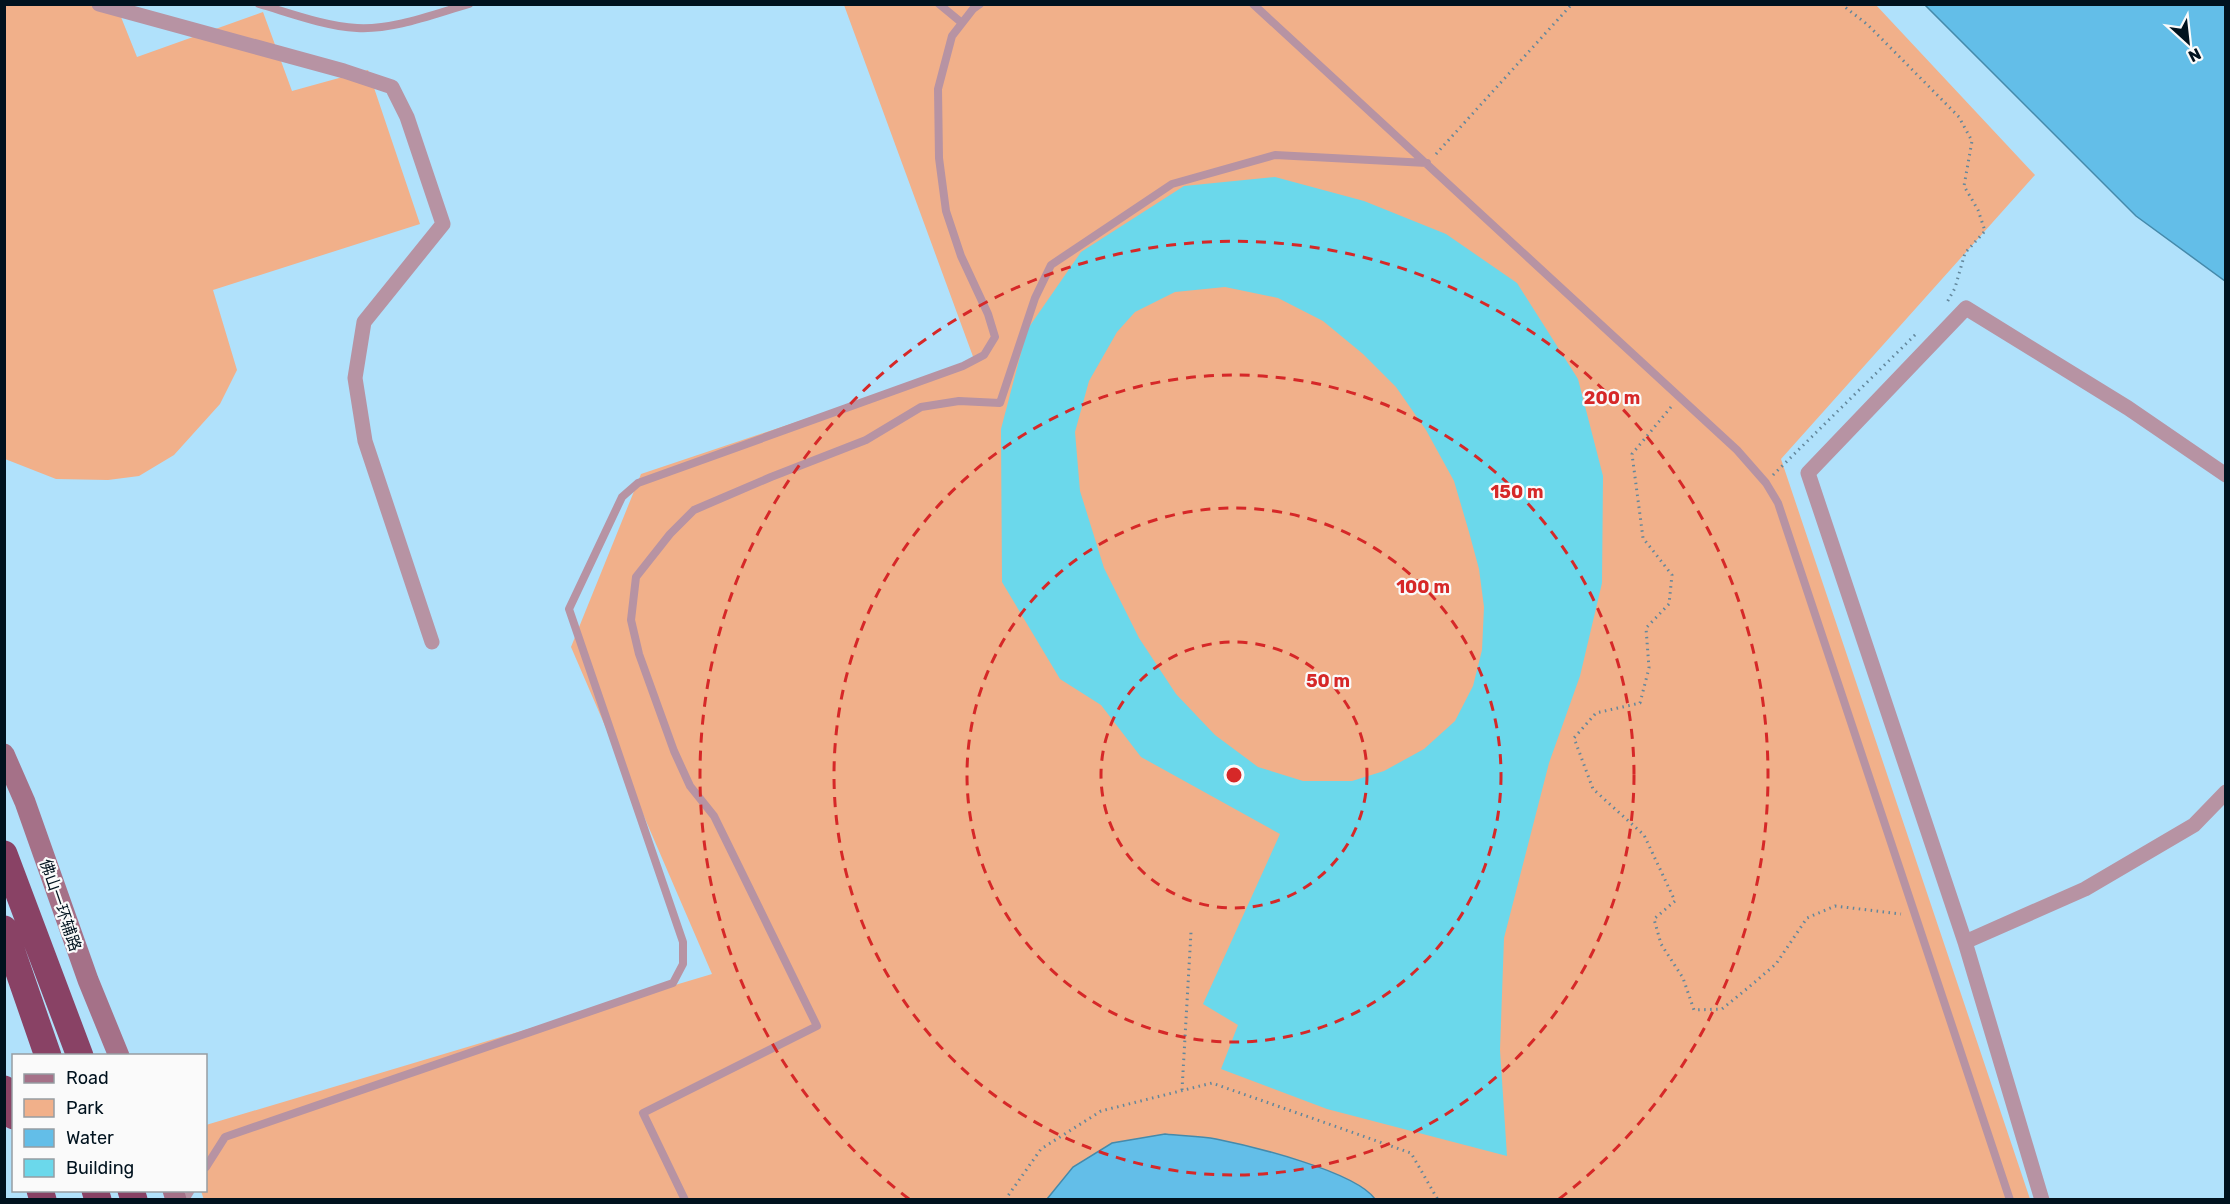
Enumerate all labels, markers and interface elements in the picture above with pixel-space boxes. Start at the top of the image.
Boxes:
north arrow [2158,12,2218,72]
text: N [2185,44,2204,66]
text: 200 m [1584,387,1640,409]
text: 150 m [1490,481,1544,503]
text: 100 m [1396,576,1450,598]
text: 50 m [1306,670,1350,692]
centre of rings [1224,765,1244,785]
street label: 佛山一环辅路 [36,857,85,954]
legend [12,1054,207,1192]
text: Road [66,1067,109,1089]
text: Park [66,1097,104,1119]
text: Water [66,1127,114,1149]
text: Building [66,1157,134,1179]

